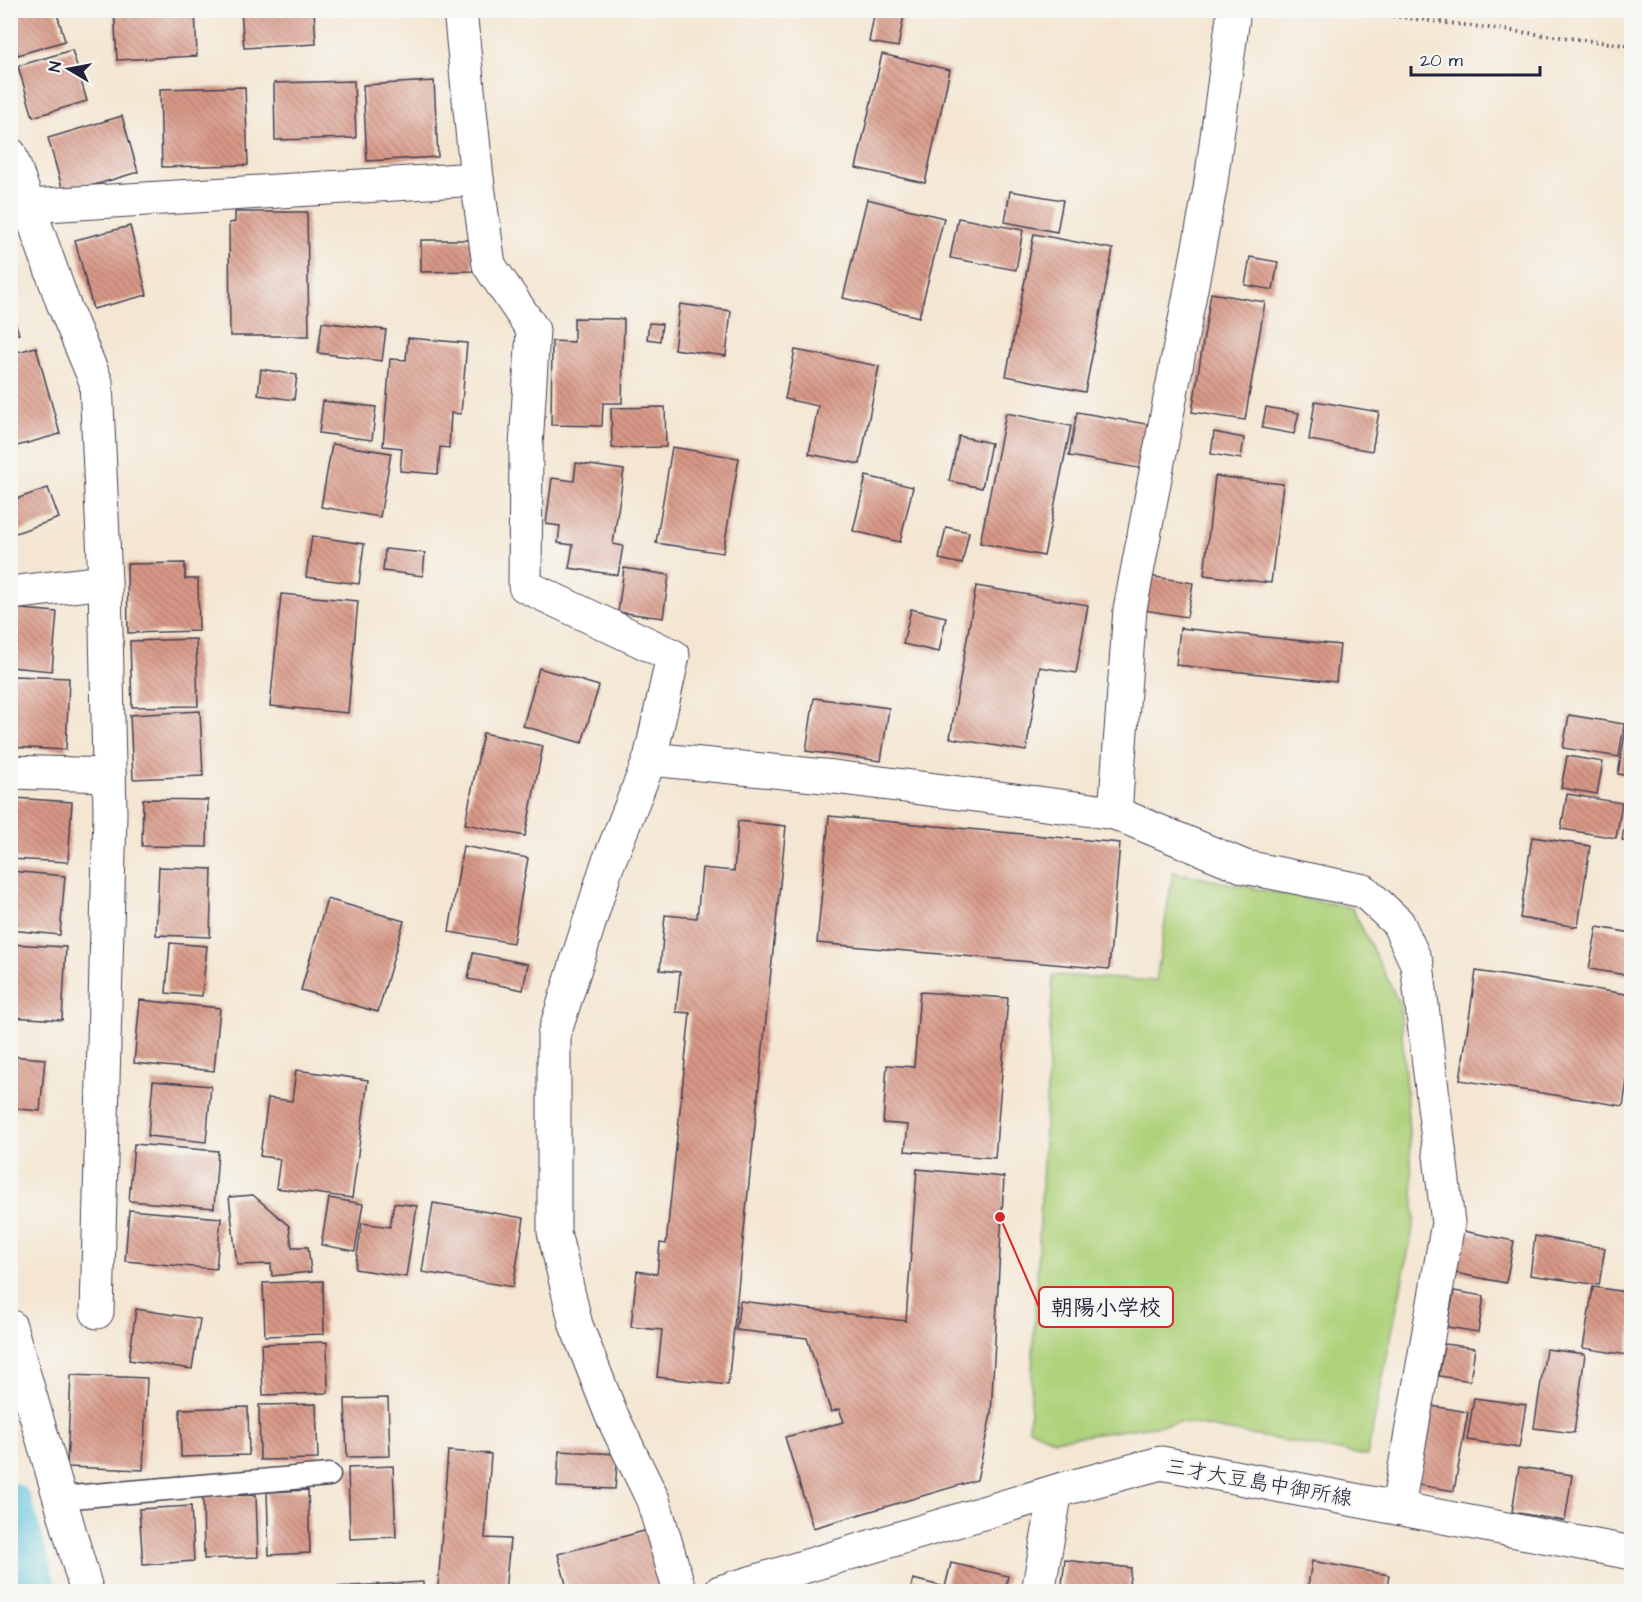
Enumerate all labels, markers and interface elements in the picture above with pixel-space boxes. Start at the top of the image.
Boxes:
north arrow [39,39,99,99]
scale bar [1411,39,1540,77]
text: 20 m [1420,48,1463,73]
text: N [44,60,67,73]
callout: 朝陽小学校 [1039,1287,1173,1327]
text: 朝陽小学校 [1051,1293,1161,1324]
street label: 三才大豆島中御所線 [1163,1452,1354,1513]

